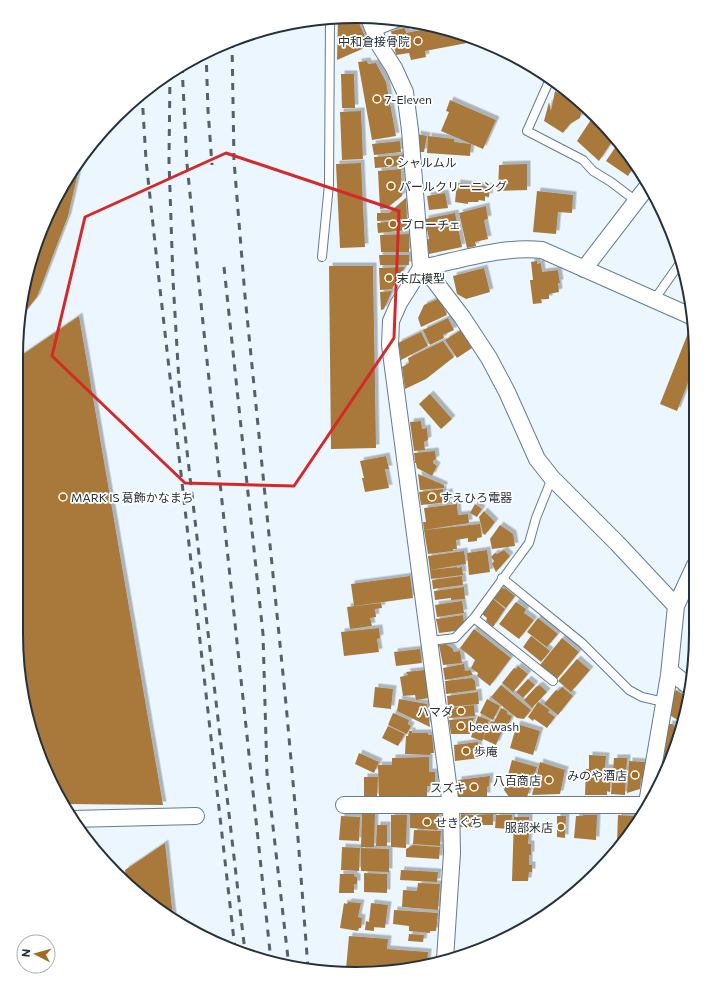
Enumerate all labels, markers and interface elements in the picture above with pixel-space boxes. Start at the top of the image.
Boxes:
place label: 中和倉接骨院 [338,34,410,48]
marker: 中和倉接骨院 [413,36,423,46]
place label: 7-Eleven [385,92,432,106]
marker: 7-Eleven [372,94,382,104]
place label: シャルムル [397,155,457,169]
marker: シャルムル [384,157,394,167]
place label: パールクリーニング [399,179,507,193]
marker: パールクリーニング [386,181,396,191]
place label: ブローチェ [401,217,461,231]
marker: ブローチェ [388,219,398,229]
place label: 末広模型 [397,271,445,285]
marker: 末広模型 [384,273,394,283]
place label: MARK IS 葛飾かなまち [71,490,194,504]
place label: すえひろ電器 [440,490,512,504]
marker: MARK IS 葛飾かなまち [58,492,68,502]
marker: すえひろ電器 [427,492,437,502]
place label: ハマダ [417,704,453,718]
marker: ハマダ [456,706,466,716]
place label: bee wash [469,719,519,733]
marker: bee wash [456,721,466,731]
place label: 歩庵 [474,744,498,758]
marker: 歩庵 [461,746,471,756]
place label: みのや酒店 [567,768,627,782]
marker: みのや酒店 [630,770,640,780]
place label: 八百商店 [493,773,541,787]
marker: 八百商店 [544,775,554,785]
place label: スズキ [430,780,466,794]
marker: スズキ [469,782,479,792]
place label: せきぐち [435,815,483,829]
marker: せきぐち [422,817,432,827]
place label: 服部米店 [505,820,553,834]
marker: 服部米店 [556,822,566,832]
north arrow [16,934,56,974]
text: N [19,948,32,958]

